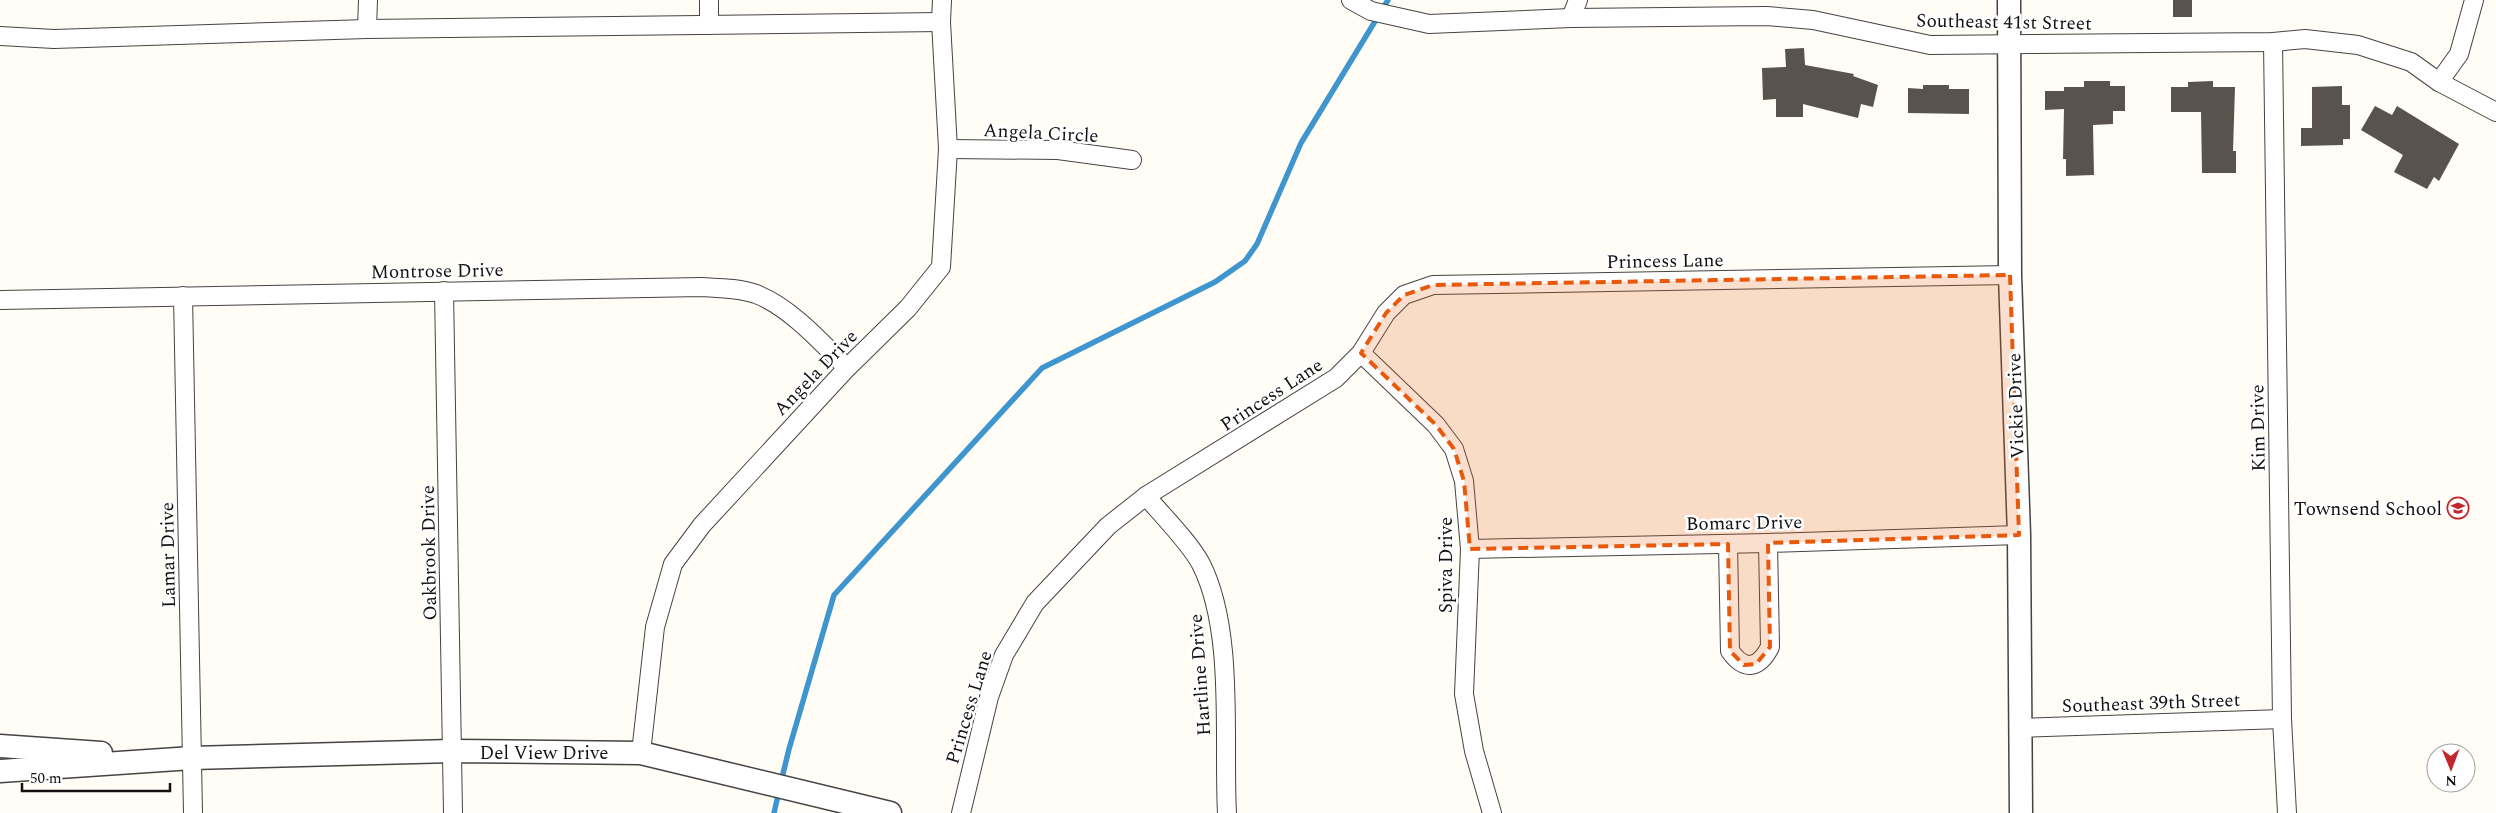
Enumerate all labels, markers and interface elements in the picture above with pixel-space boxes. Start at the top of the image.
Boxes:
street label: Southeast 41st Street [1916,6,2092,39]
street label: Angela Circle [983,116,1099,151]
street label: Princess Lane [1606,246,1724,277]
street label: Montrose Drive [370,256,504,287]
street label: Angela Drive [767,323,865,423]
street label: Princess Lane [1215,351,1329,439]
street label: Vickie Drive [2000,353,2033,459]
street label: Kim Drive [2243,384,2274,472]
street label: Oakbrook Drive [414,485,445,621]
place label: Townsend School [2294,495,2442,524]
school or university icon: Townsend School [2446,496,2470,520]
street label: Lamar Drive [153,502,184,608]
street label: Bomarc Drive [1686,508,1802,539]
street label: Spiva Drive [1432,517,1461,613]
street label: Hartline Drive [1182,613,1219,737]
street label: Princess Lane [938,647,1000,768]
street label: Southeast 39th Street [2061,686,2241,721]
street label: Del View Drive [479,739,609,768]
north arrow [2426,743,2476,793]
scale bar [22,760,170,792]
text: 50 m [30,767,62,790]
text: N [2445,770,2457,791]

